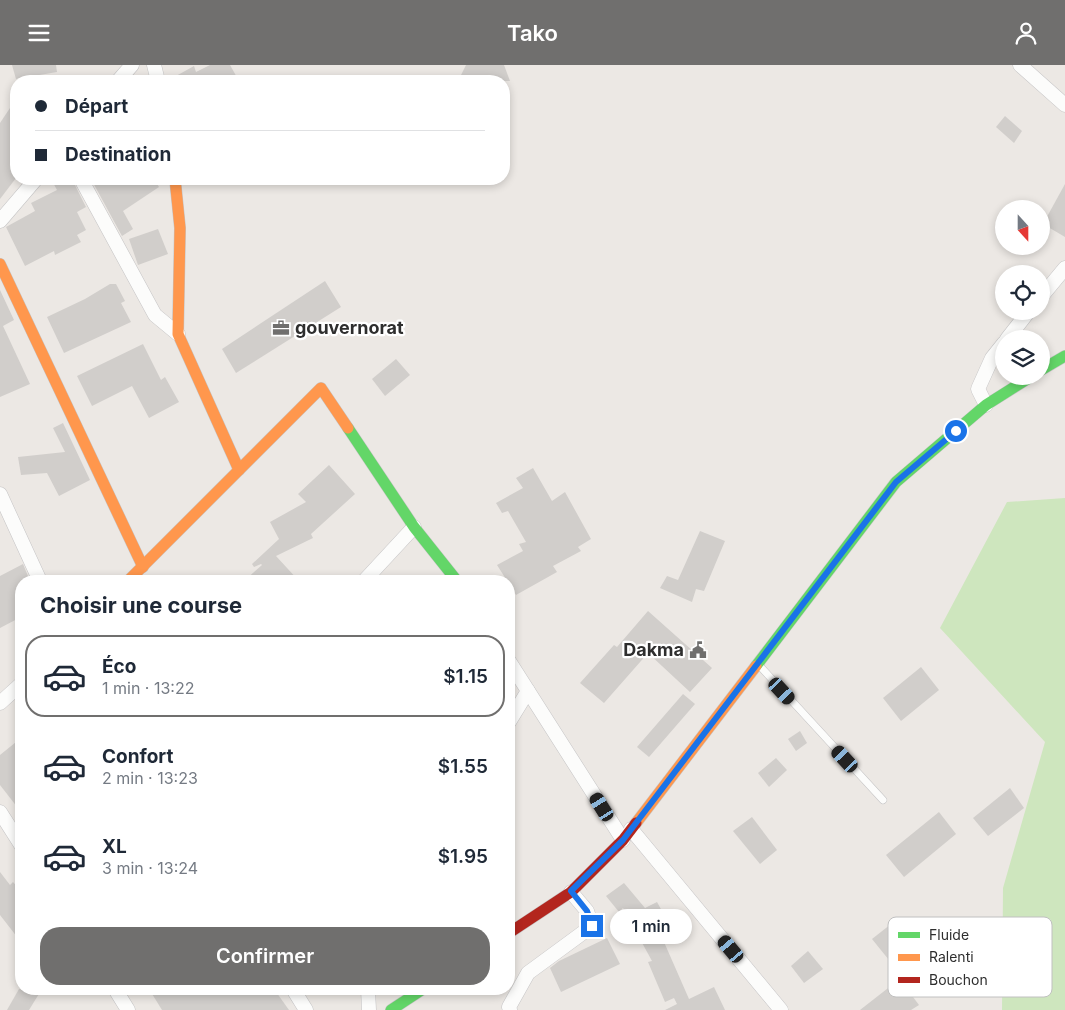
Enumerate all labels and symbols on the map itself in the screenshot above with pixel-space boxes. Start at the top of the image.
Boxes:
north arrow [995,200,1050,255]
place label: gouvernorat [295,317,404,338]
office icon: gouvernorat [271,318,291,338]
route start [945,420,967,442]
place label: Dakma [623,639,684,660]
public building icon: Dakma [688,640,708,660]
car [766,675,797,707]
car [829,743,860,775]
car [587,790,616,824]
callout: 1 min [610,909,692,943]
route end [581,915,603,937]
legend [888,917,1052,997]
text: Fluide [929,926,969,943]
car [715,933,746,965]
text: Ralenti [929,948,974,965]
text: Bouchon [929,971,988,988]

